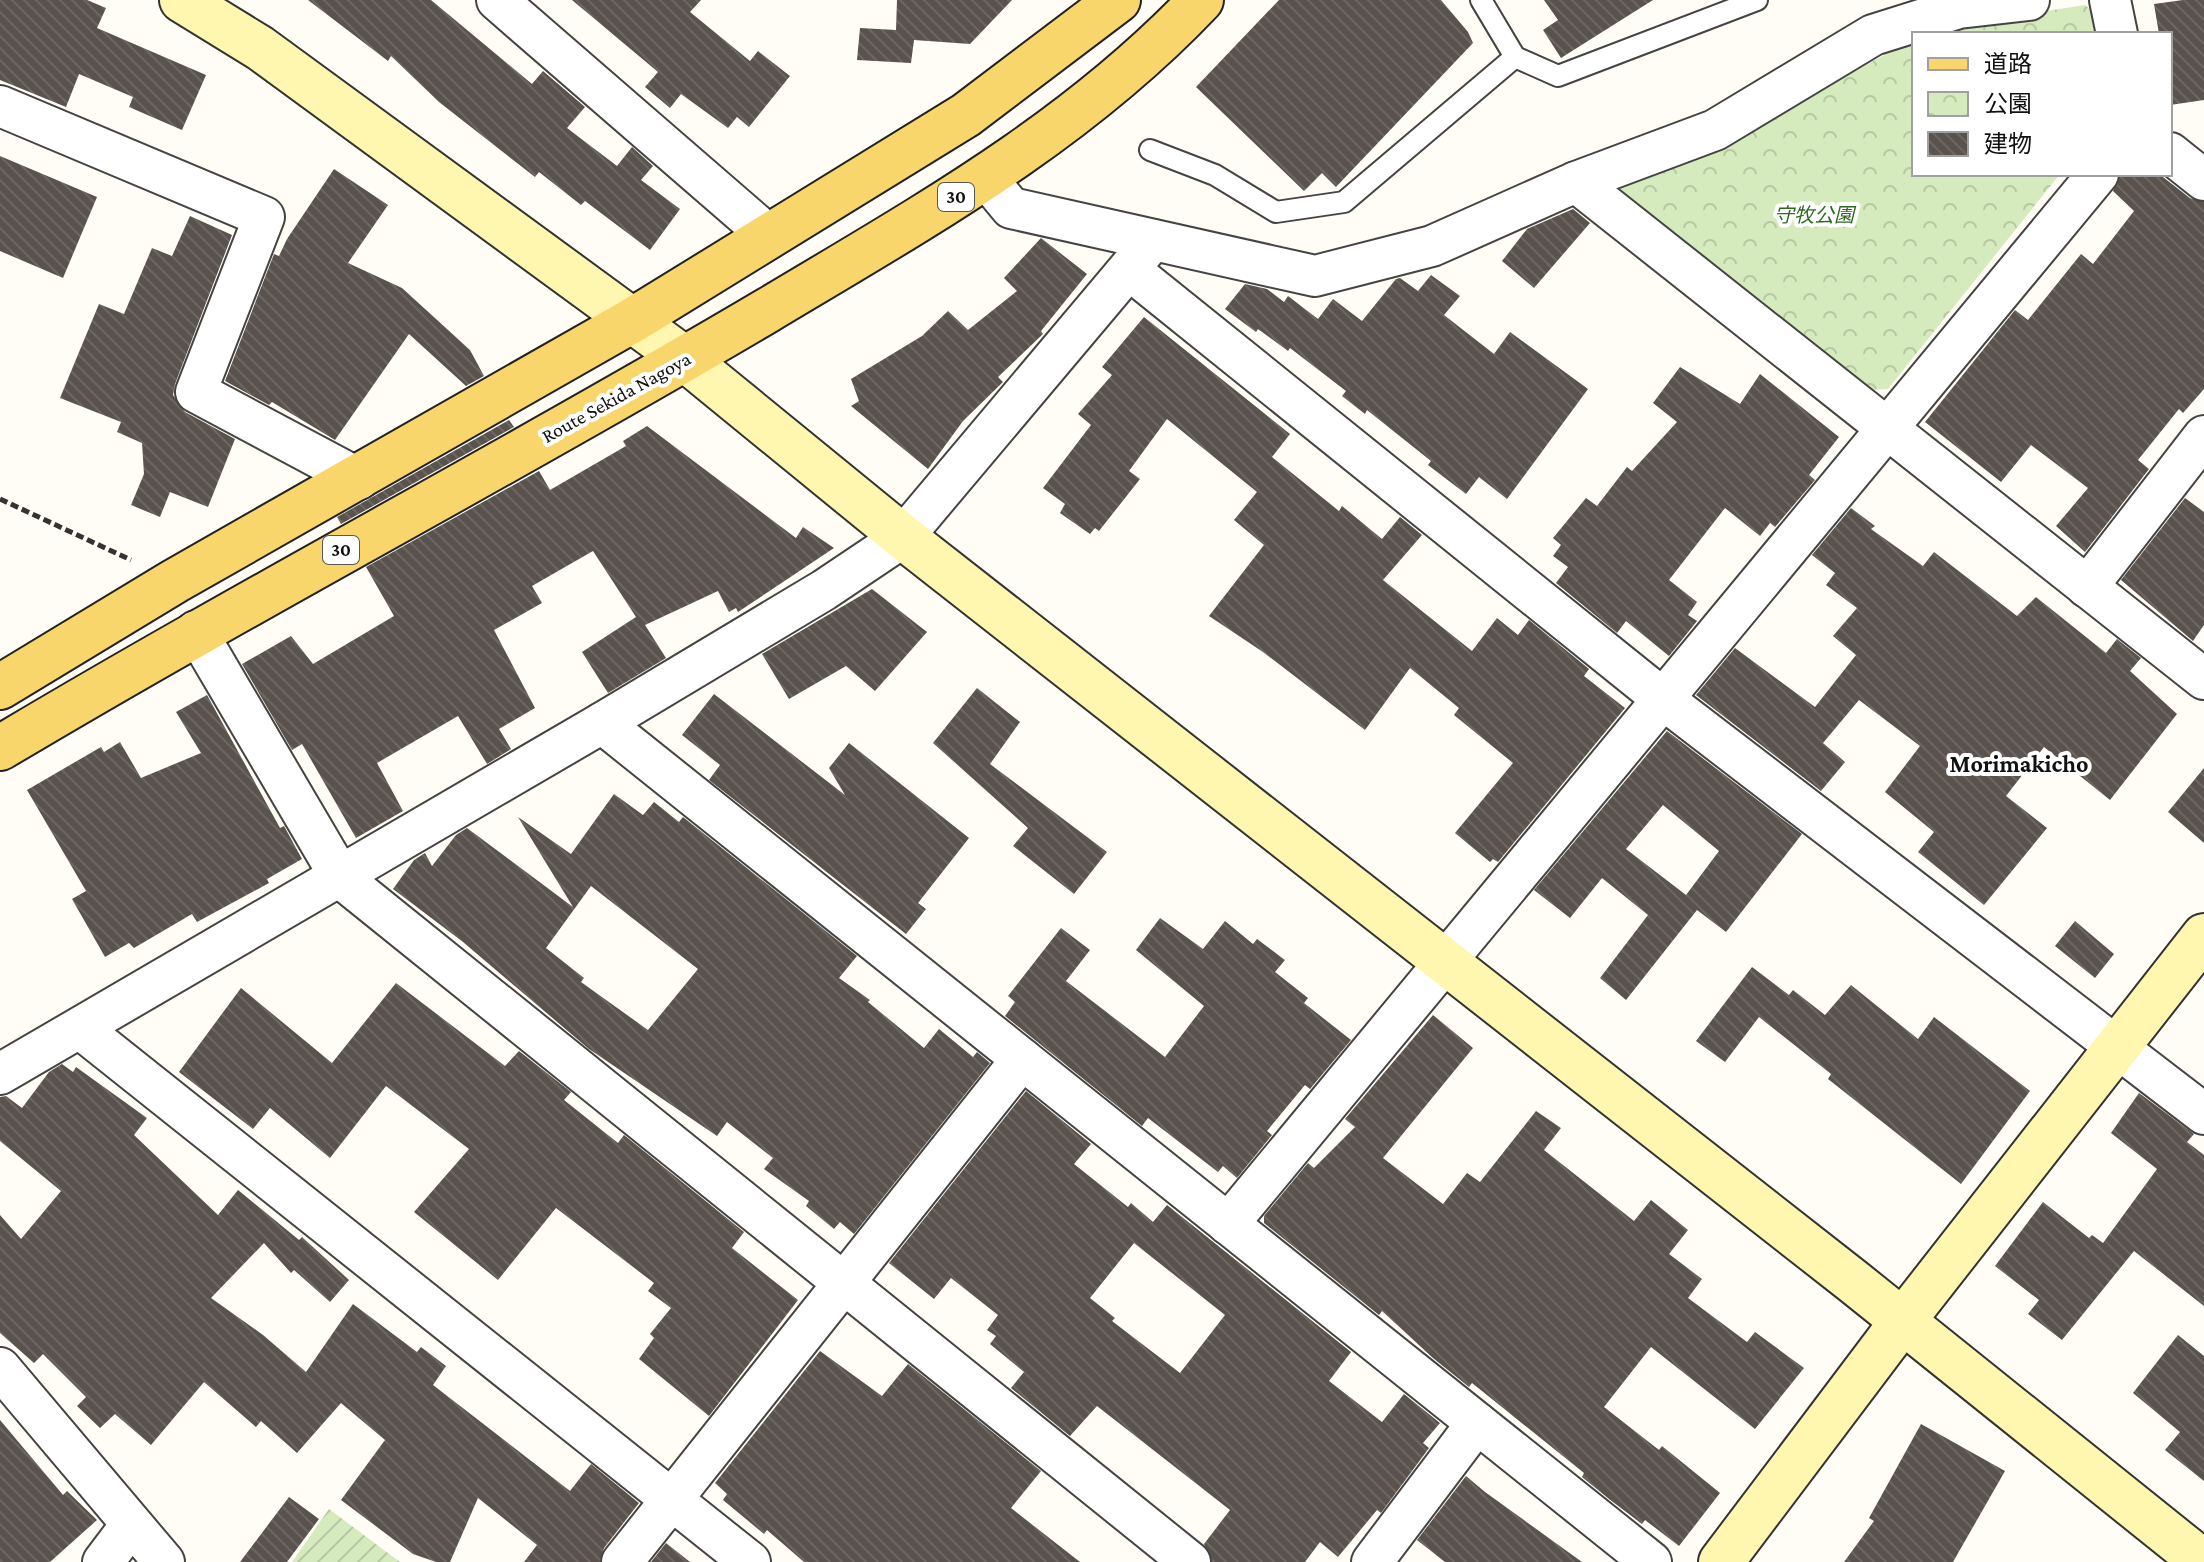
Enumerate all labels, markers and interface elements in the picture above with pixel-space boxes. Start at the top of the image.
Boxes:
legend [1912,32,2172,176]
text: 道路 [1984,50,2032,77]
text: 公園 [1984,90,2032,117]
text: 建物 [1984,130,2032,157]
road number: 30 [938,183,974,211]
park label: 守牧公園 [1774,204,1857,226]
street label: Route Sekida Nagoya [538,347,695,448]
road number: 30 [323,536,359,564]
district label: Morimakicho [1950,750,2088,777]

